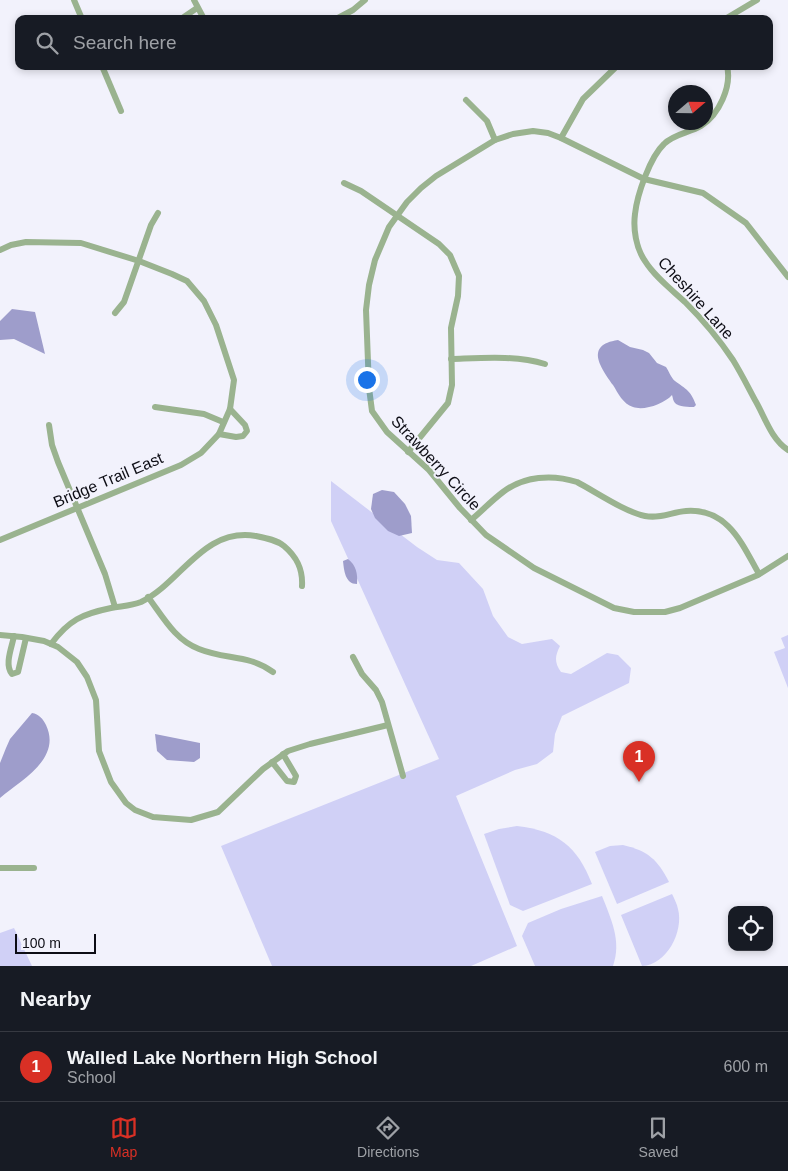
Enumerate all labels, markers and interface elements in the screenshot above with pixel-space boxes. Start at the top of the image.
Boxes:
search box [15,15,773,70]
icon: search [33,29,61,57]
text: Search here [73,32,177,53]
north arrow [668,85,713,130]
street label: Cheshire Lane [655,254,737,342]
your location [354,367,380,393]
street label: Strawberry Circle [388,412,484,514]
street label: Bridge Trail East [51,449,166,511]
pin: 1 [623,741,655,782]
map controls [728,906,773,951]
button: locate [728,906,773,951]
scale bar [15,931,96,954]
text: 100 m [22,935,61,951]
text: Nearby [20,987,91,1010]
text: Walled Lake Northern High School [67,1047,378,1068]
text: 1 [32,1058,40,1075]
text: 600 m [724,1058,768,1075]
text: School [67,1069,116,1086]
tab: Map [110,1114,138,1160]
tab: Directions [357,1114,419,1160]
tab: Saved [639,1114,678,1160]

